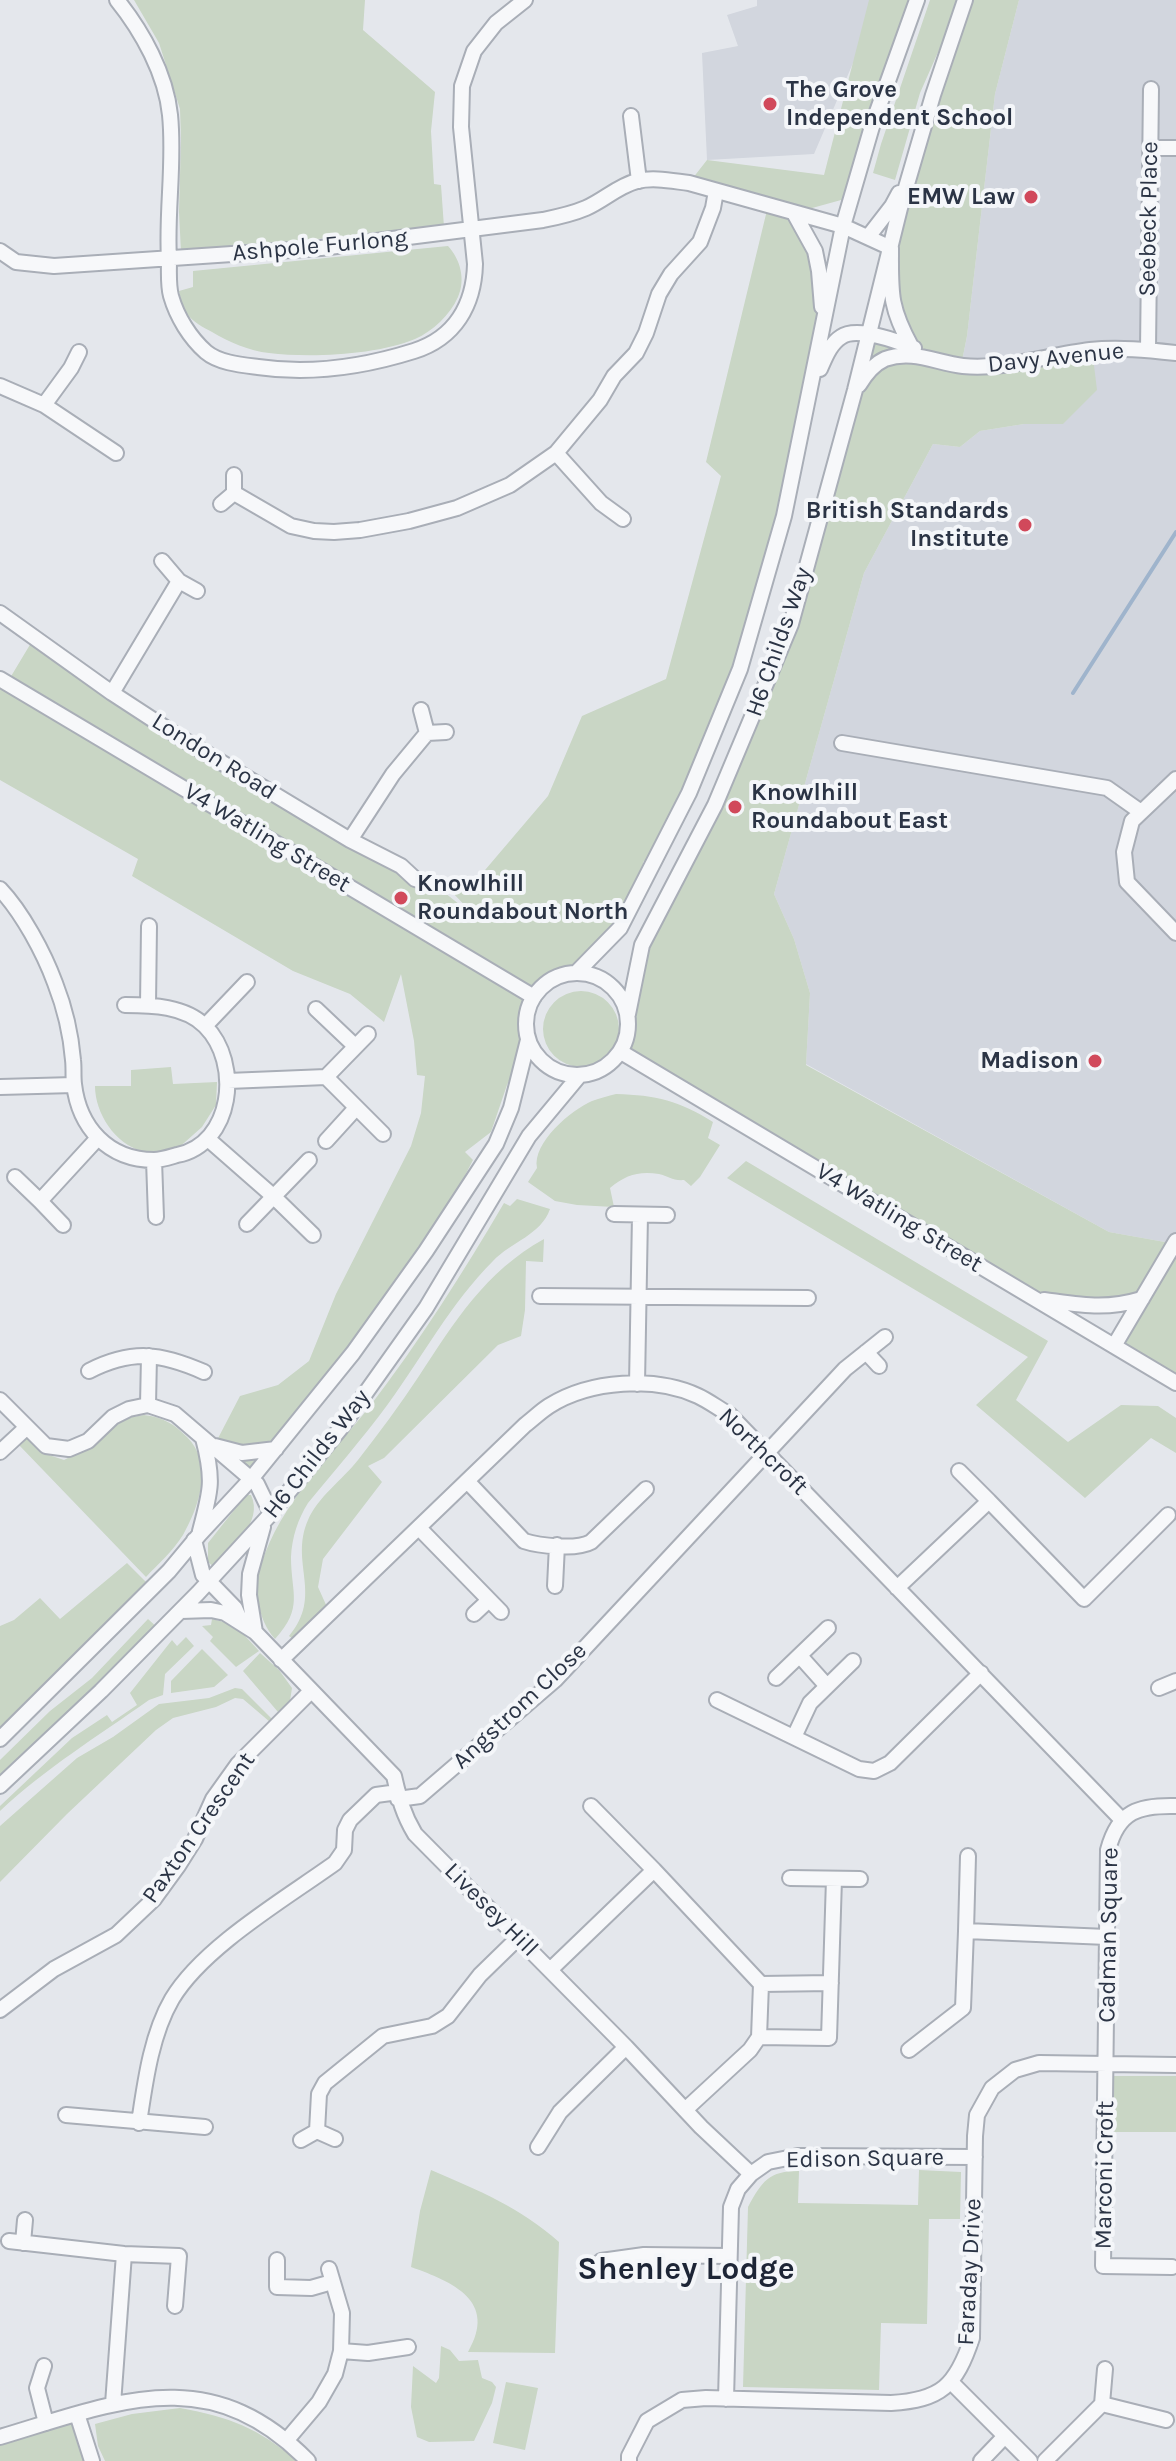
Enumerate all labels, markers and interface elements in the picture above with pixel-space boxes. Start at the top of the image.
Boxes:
place label: The Grove Independent School [786,76,1013,132]
marker: The Grove Independent School [761,95,779,113]
street label: Seebeck Place [1133,141,1165,297]
place label: EMW Law [907,183,1015,211]
marker: EMW Law [1022,188,1040,206]
street label: Ashpole Furlong [231,224,409,268]
street label: Davy Avenue [986,337,1126,379]
place label: British Standards Institute [806,497,1009,553]
marker: British Standards Institute [1016,516,1034,534]
street label: H6 Childs Way [740,563,818,721]
street label: London Road [146,707,282,807]
street label: V4 Watling Street [179,777,355,899]
place label: Knowlhill Roundabout East [751,779,948,835]
marker: Knowlhill Roundabout East [726,798,744,816]
place label: Knowlhill Roundabout North [417,870,628,926]
marker: Knowlhill Roundabout North [392,889,410,907]
place label: Madison [980,1047,1079,1075]
marker: Madison [1086,1052,1104,1070]
street label: V4 Watling Street [811,1157,987,1279]
street label: H6 Childs Way [258,1384,376,1524]
street label: Northcroft [712,1402,814,1502]
street label: Angstrom Close [447,1637,593,1775]
street label: Paxton Crescent [136,1747,262,1909]
street label: Cadman Square [1093,1847,1125,2023]
street label: Livesey Hill [438,1857,544,1963]
street label: Marconi Croft [1089,2100,1121,2250]
street label: Edison Square [786,2143,944,2175]
street label: Faraday Drive [952,2198,988,2346]
district label: Shenley Lodge [577,2251,795,2289]

